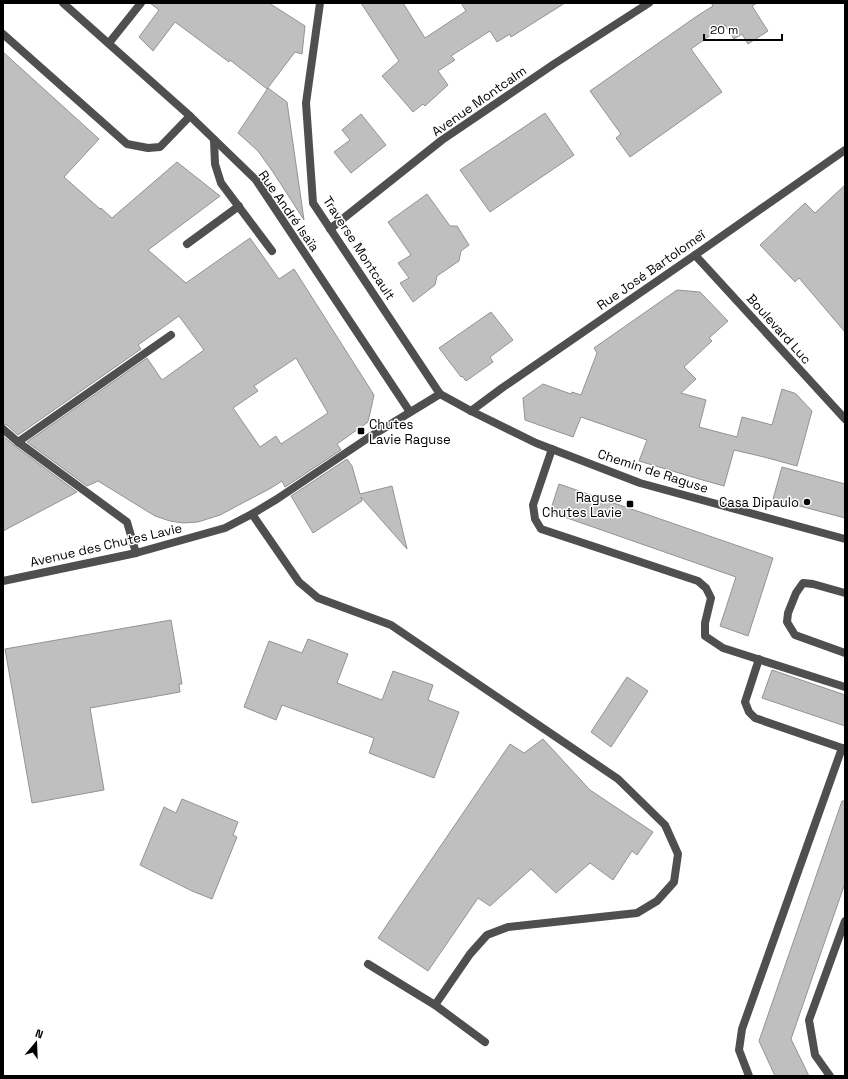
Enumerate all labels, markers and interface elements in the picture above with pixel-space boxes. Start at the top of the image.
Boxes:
scale bar [704,16,782,42]
text: 20 m [710,22,738,38]
street label: Avenue Montcalm [428,62,530,140]
street label: Rue André Isaïa [255,167,324,255]
street label: Traverse Montcault [319,193,399,303]
street label: Rue José Bartolomeï [593,226,709,314]
street label: Boulevard Luc [743,290,815,368]
place label: Chutes Lavie Raguse [369,416,451,448]
marker: Chutes Lavie Raguse [356,426,366,436]
street label: Chemin de Raguse [595,445,711,497]
place label: Raguse Chutes Lavie [542,489,622,521]
place label: Casa Dipaulo [719,494,799,511]
marker: Casa Dipaulo [802,497,812,507]
marker: Raguse Chutes Lavie [625,499,635,509]
street label: Avenue des Chutes Lavie [28,519,184,571]
north arrow [16,1023,56,1063]
text: N [33,1026,45,1041]

